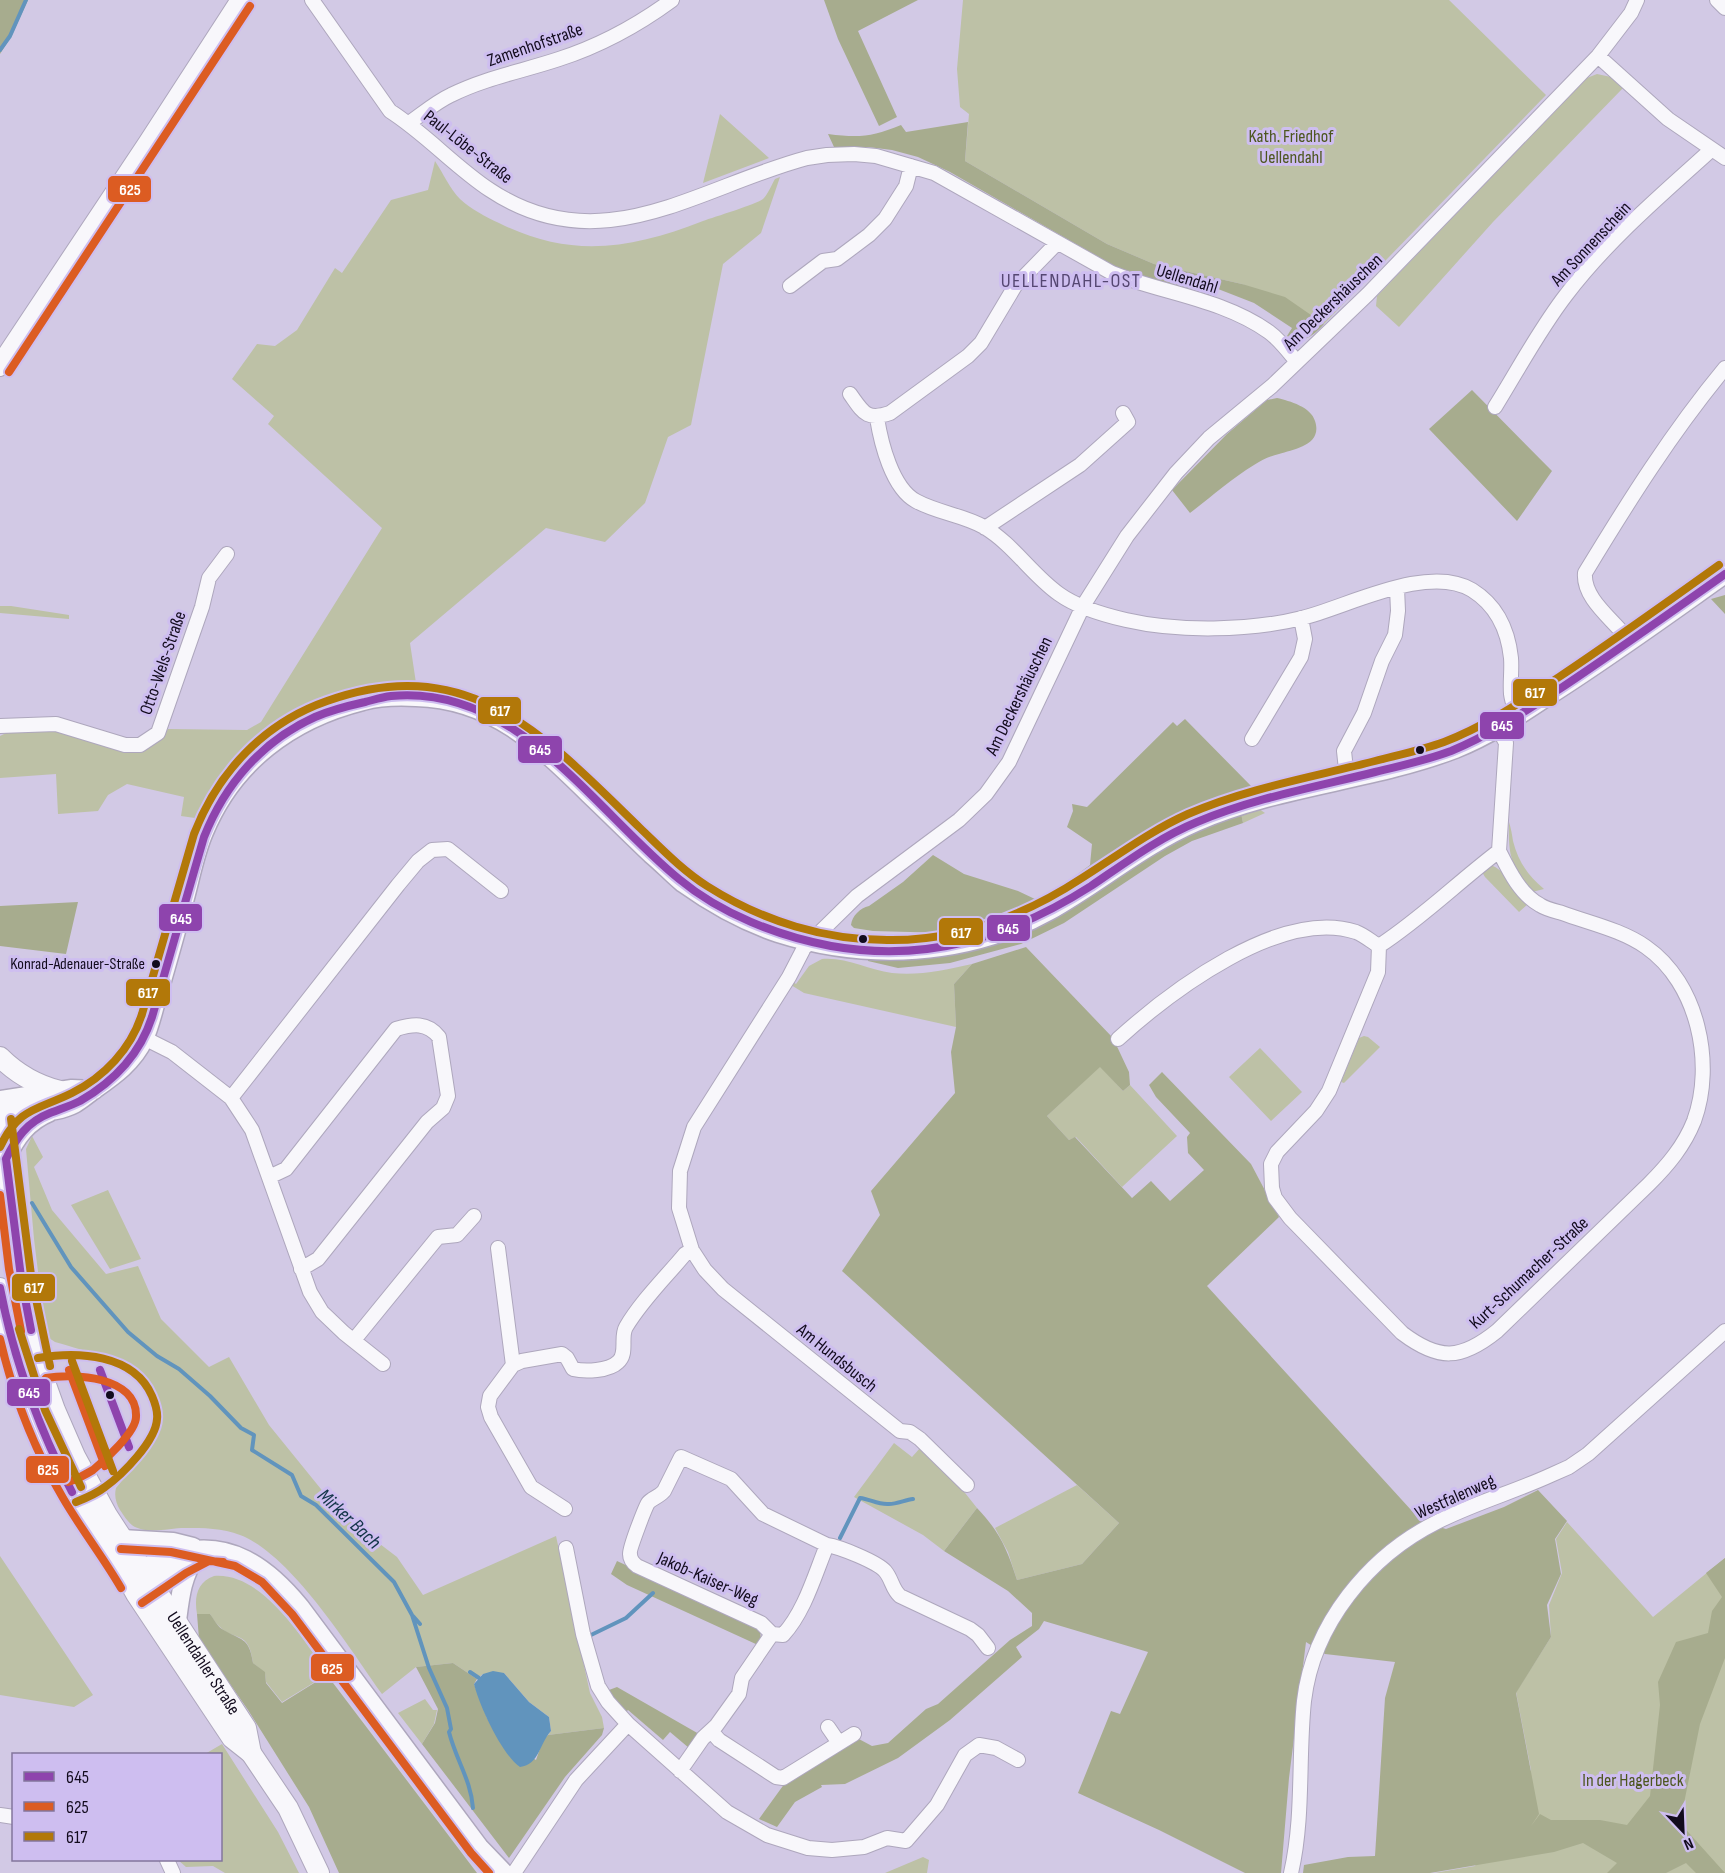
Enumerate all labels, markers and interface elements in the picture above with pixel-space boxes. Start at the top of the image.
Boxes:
street label: Zamenhofstraße [485,19,585,71]
street label: Paul-Löbe-Straße [419,106,517,188]
park label: Kath. Friedhof Uellendahl [1249,126,1334,168]
line badge: 625 [107,175,152,203]
text: 625 [119,181,141,200]
street label: Am Sonnenschein [1546,197,1635,291]
street label: Am Deckershäuschen [1278,250,1387,355]
street label: Uellendahl [1154,260,1220,298]
district label: UELLENDAHL-OST [1001,269,1141,293]
street label: Otto-Wels-Straße [135,609,191,717]
street label: Am Deckershäuschen [981,633,1057,760]
line badge: 617 [1512,678,1558,707]
text: 617 [1525,684,1545,703]
line badge: 617 [477,696,522,725]
text: 617 [490,702,510,721]
line badge: 645 [1479,711,1525,740]
text: 645 [1491,717,1513,736]
line badge: 645 [517,735,563,764]
text: 645 [529,741,551,760]
unlabelled marker [1414,744,1426,756]
line badge: 645 [158,903,203,932]
text: 645 [170,910,192,929]
line badge: 645 [986,914,1031,942]
line badge: 617 [938,917,984,946]
text: 645 [997,920,1019,939]
text: 617 [951,924,971,943]
unlabelled marker [857,933,869,945]
place label: Konrad-Adenauer-Straße [10,955,145,974]
marker: Konrad-Adenauer-Straße [150,958,162,970]
line badge: 617 [125,978,171,1007]
text: 617 [138,984,158,1003]
street label: Kurt-Schumacher-Straße [1465,1213,1593,1333]
line badge: 617 [11,1273,56,1302]
text: 617 [24,1279,44,1298]
street label: Am Hundsbusch [792,1319,881,1397]
line badge: 645 [6,1378,51,1407]
text: 645 [18,1384,40,1403]
unlabelled marker [104,1389,116,1401]
line badge: 625 [25,1455,70,1484]
text: 625 [37,1461,59,1480]
street label: Westfalenweg [1412,1470,1498,1524]
water label: Mirker Bach [312,1484,386,1554]
street label: Jakob-Kaiser-Weg [654,1547,762,1611]
street label: Uellendahler Straße [162,1608,245,1719]
line badge: 625 [310,1653,355,1682]
text: 625 [321,1660,343,1679]
legend [12,1753,222,1861]
text: 645 [66,1767,89,1788]
park label: In der Hagerbeck [1582,1770,1684,1791]
text: 625 [66,1797,89,1818]
north arrow [1653,1801,1713,1861]
text: 617 [66,1827,88,1848]
text: N [1681,1833,1696,1854]

